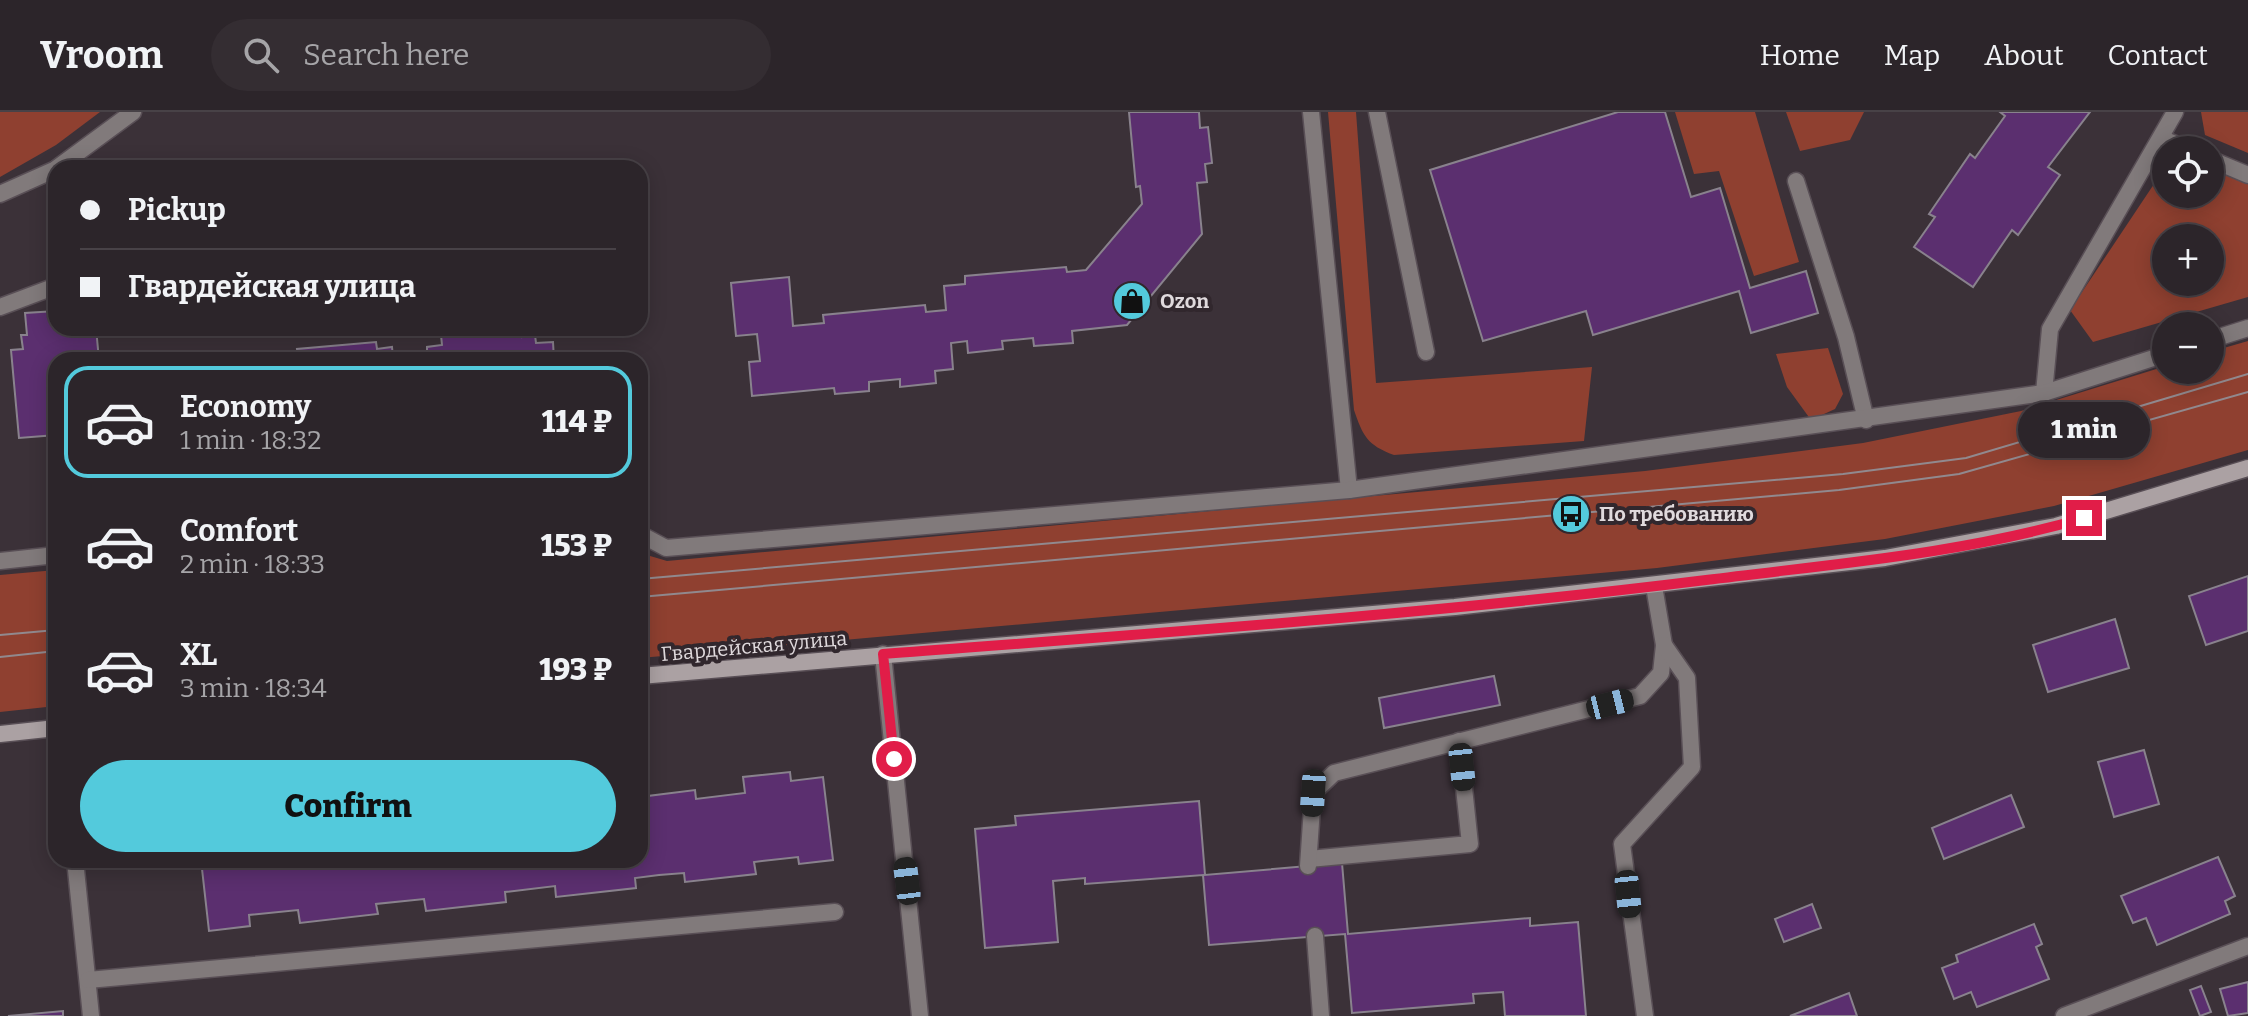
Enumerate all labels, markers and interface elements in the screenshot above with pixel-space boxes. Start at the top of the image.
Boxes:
search box [211,19,771,91]
text: Vroom [40,32,163,78]
icon: search [239,33,283,77]
text: Search here [303,37,469,73]
text: Home [1760,39,1840,72]
text: Map [1884,39,1940,72]
text: About [1984,39,2064,72]
text: Contact [2108,39,2208,72]
map controls [2152,136,2224,384]
button: locate [2152,136,2224,208]
text: Pickup [128,192,226,228]
button: + [2152,224,2224,296]
text: Гвардейская улица [128,269,416,305]
shop icon: Ozon [1111,280,1153,322]
place label: Ozon [1160,289,1209,313]
button: − [2152,312,2224,384]
icon: car [84,386,156,458]
text: Economy [180,389,311,425]
callout: 1 min [2018,402,2150,458]
text: 114 ₽ [542,404,612,440]
text: 1 min [2051,414,2117,445]
text: 1 min · 18:32 [180,425,321,456]
bus stop icon: По требованию [1550,493,1592,535]
route end [2066,500,2102,536]
place label: По требованию [1599,502,1754,526]
icon: car [84,510,156,582]
text: Comfort [180,513,298,549]
text: 153 ₽ [541,528,612,564]
text: 2 min · 18:33 [180,549,325,580]
street label: Гвардейская улица [660,626,848,666]
icon: car [84,634,156,706]
text: XL [180,637,217,673]
text: 193 ₽ [539,652,612,688]
text: 3 min · 18:34 [180,673,327,704]
car [1584,687,1636,721]
route start [876,741,912,777]
car [1448,742,1476,792]
button: Confirm [80,760,616,852]
car [1299,768,1327,818]
car [892,856,922,906]
car [1614,869,1642,919]

